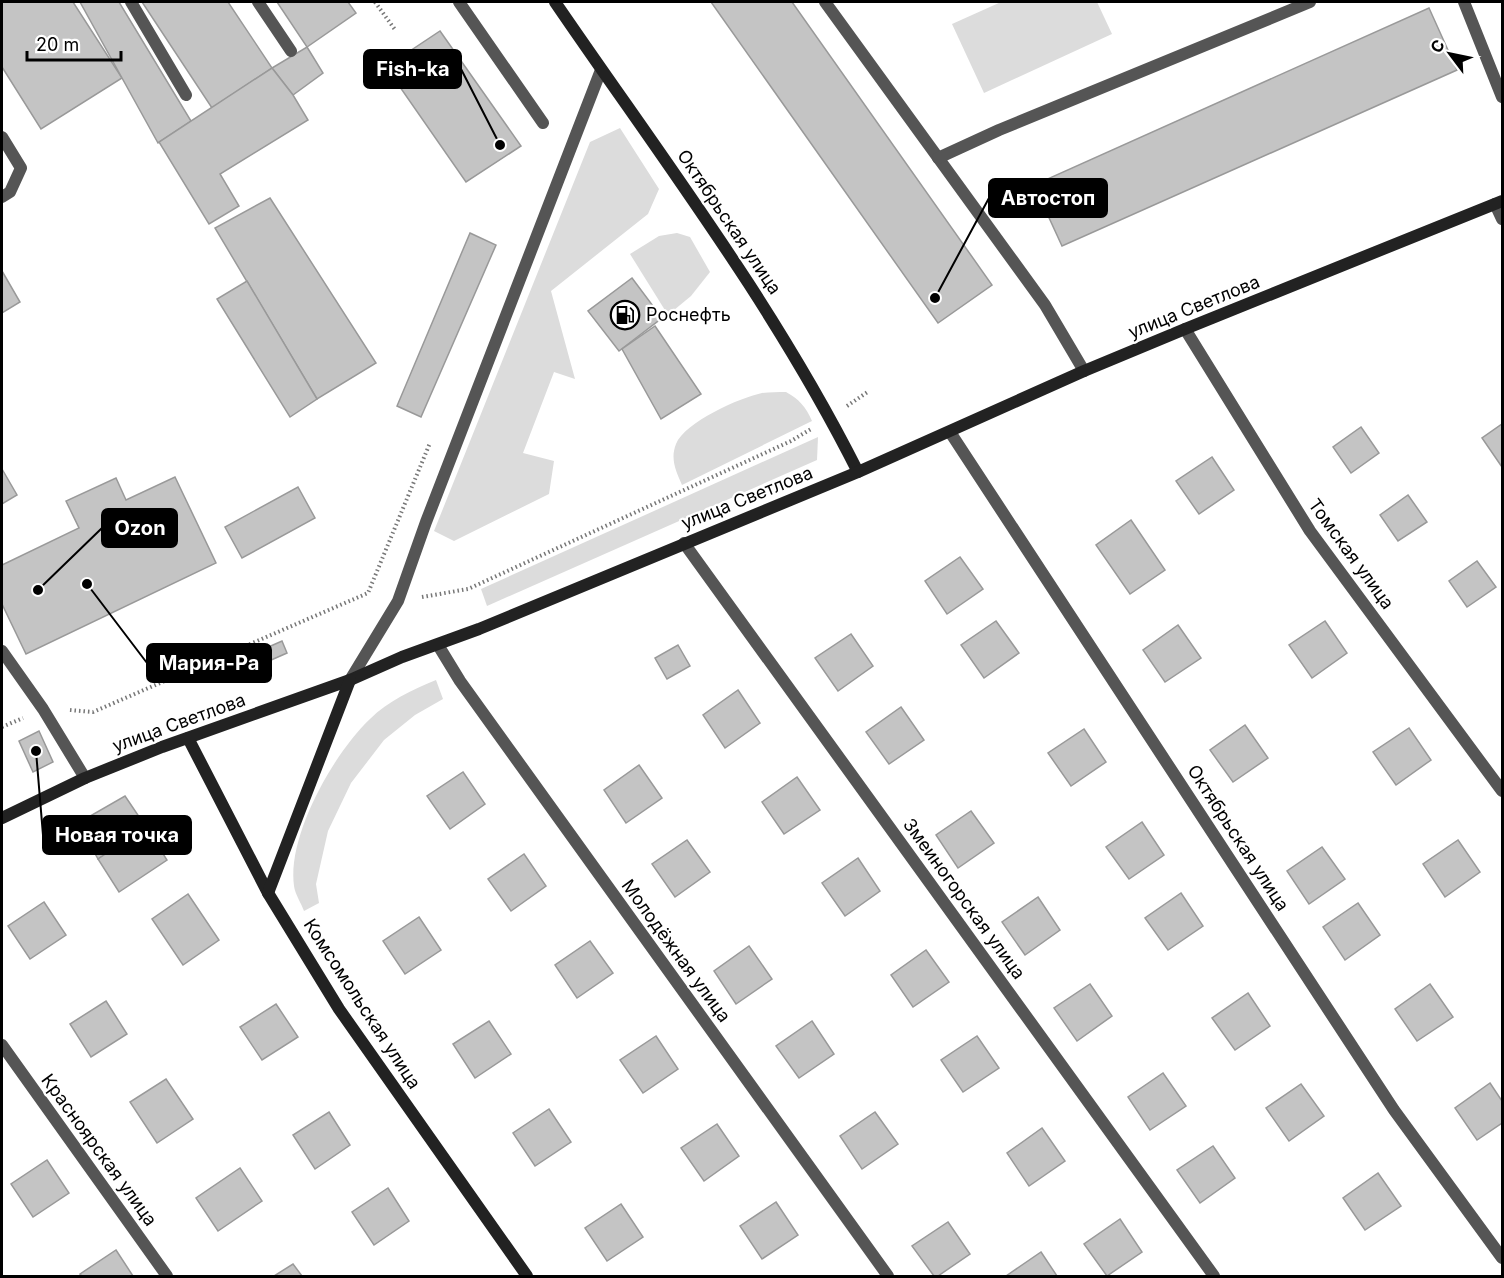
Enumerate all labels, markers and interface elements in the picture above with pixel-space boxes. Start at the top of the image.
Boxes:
scale bar [27,24,122,62]
north arrow [1420,24,1480,84]
text: 20 m [36,34,79,55]
text: С [1426,36,1449,56]
callout: Fish-ka [364,50,461,88]
text: Fish-ka [376,57,450,81]
street label: Октябрьская улица [673,145,786,298]
callout: Автостоп [989,179,1107,217]
text: Автостоп [1001,186,1095,210]
street label: улица Светлова [1125,271,1263,342]
fuel station icon: Роснефть [609,299,641,331]
place label: Роснефть [646,304,731,325]
street label: улица Светлова [678,462,816,533]
street label: Томская улица [1304,494,1398,613]
callout: Ozon [102,509,177,547]
text: Ozon [114,516,166,540]
callout: Мария-Ра [147,644,271,682]
text: Мария-Ра [159,651,259,675]
street label: улица Светлова [110,689,248,756]
street label: Октябрьская улица [1183,761,1294,915]
street label: Змеиногорская улица [899,814,1030,983]
callout: Новая точка [43,816,191,854]
text: Новая точка [55,823,179,847]
street label: Молодёжная улица [618,875,735,1026]
street label: Комсомольская улица [300,915,425,1093]
street label: Красноярская улица [37,1070,162,1230]

